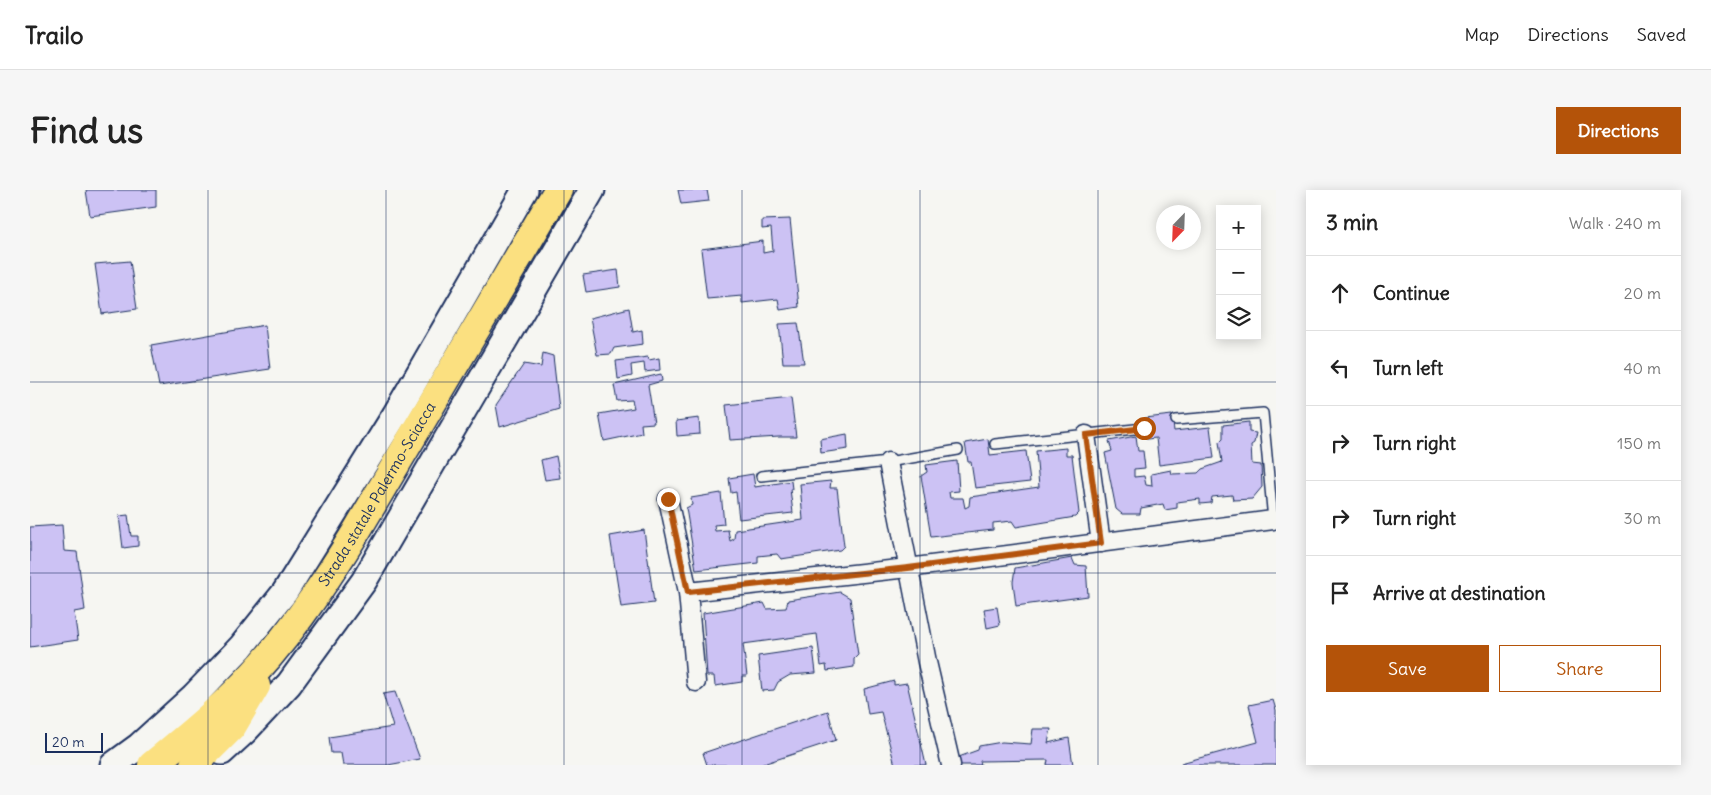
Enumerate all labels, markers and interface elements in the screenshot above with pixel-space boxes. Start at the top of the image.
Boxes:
text: Trailo [25,20,83,50]
text: Map [1464,23,1499,46]
text: Directions [1527,23,1609,46]
text: Saved [1637,23,1686,46]
button: Directions [1556,107,1681,154]
text: Find us [30,108,143,152]
north arrow [1156,205,1201,250]
map controls [1216,205,1261,340]
button: + [1216,205,1261,250]
text: 3 min [1326,209,1378,236]
text: Walk · 240 m [1569,213,1661,233]
button: − [1216,250,1261,295]
icon: ahead [1326,279,1354,307]
text: Continue [1373,281,1450,305]
text: 20 m [1624,283,1661,303]
button: layers [1216,295,1261,340]
icon: left [1326,354,1354,382]
text: Turn left [1373,356,1443,380]
text: 40 m [1623,358,1661,378]
street label: Strada statale Palermo-Sciacca [314,398,440,590]
route start [1133,417,1156,440]
icon: right [1326,429,1354,457]
text: Turn right [1373,431,1456,455]
text: 150 m [1617,433,1661,453]
route end [657,488,680,511]
icon: right [1326,504,1354,532]
text: Turn right [1373,506,1456,530]
text: 30 m [1624,508,1661,528]
icon: arrive [1326,579,1354,607]
text: Arrive at destination [1373,581,1546,605]
button: Save [1326,645,1489,692]
button: Share [1499,645,1661,692]
scale bar [45,730,102,753]
text: 20 m [52,733,85,751]

